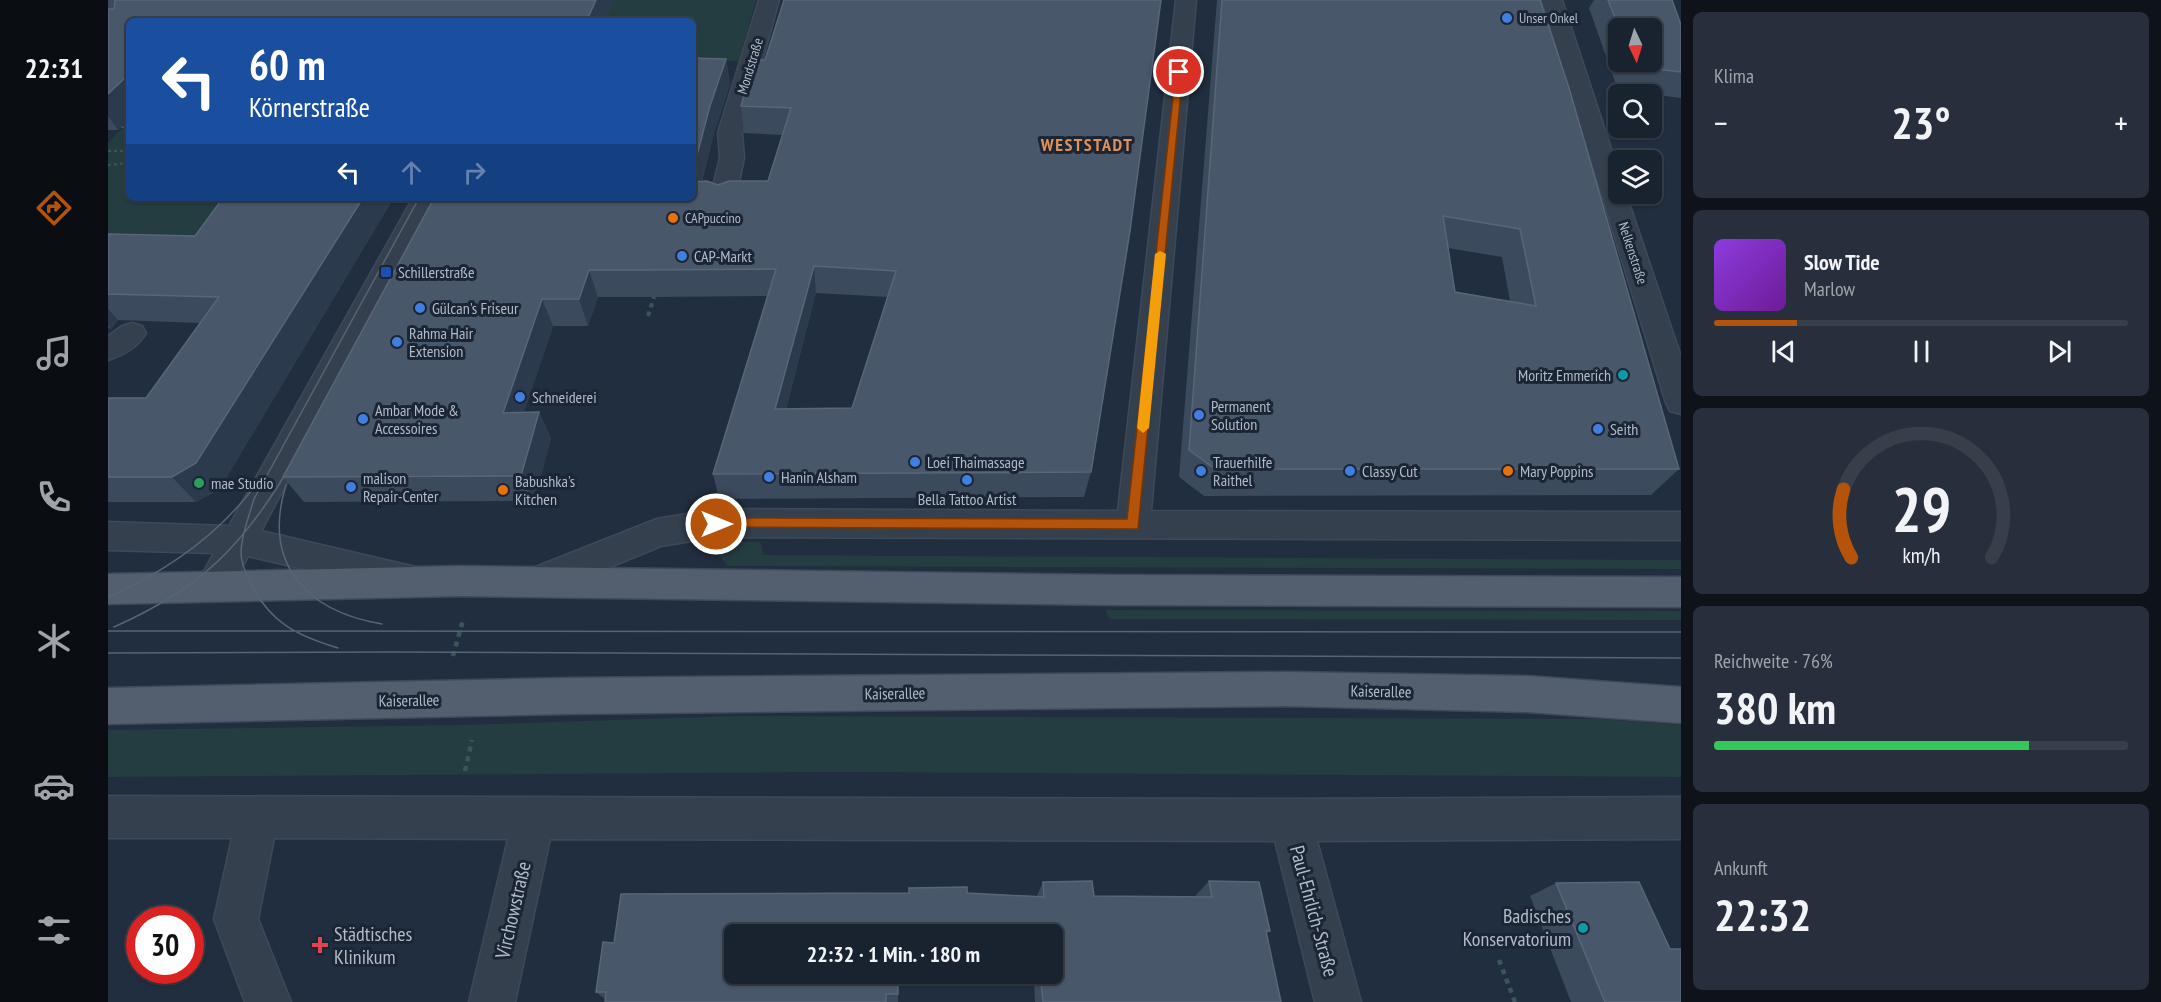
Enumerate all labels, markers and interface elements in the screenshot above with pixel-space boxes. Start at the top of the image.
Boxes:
place label: Unser Onkel [1519,9,1579,27]
marker: Unser Onkel [1500,11,1514,25]
north arrow [1608,18,1662,72]
map controls [1608,18,1662,204]
street label: Mondstraße [733,36,767,96]
text: 60 m [249,37,326,92]
icon: left [150,42,228,120]
pin [1153,46,1204,97]
text: 22:31 [25,51,83,85]
icon: arrive [1162,55,1195,88]
text: Klima [1714,63,1754,89]
button: search [1608,84,1662,138]
text: Körnerstraße [249,90,370,124]
text: 23° [1891,93,1951,151]
text: − [1714,101,1728,144]
text: + [2114,101,2128,144]
district label: WESTSTADT [1040,133,1133,156]
button: layers [1608,150,1662,204]
icon: left [332,156,365,189]
icon: ahead [395,156,428,189]
icon: right [458,156,491,189]
icon: directions [33,187,75,229]
place label: CAPpuccino [685,209,741,227]
marker: CAPpuccino [666,211,680,225]
street label: Nelkenstraße [1614,220,1652,287]
place label: CAP-Markt [694,246,753,266]
text: Slow Tide [1804,248,1880,276]
marker: CAP-Markt [675,249,689,263]
place label: Schillerstraße [398,262,475,282]
marker: Schillerstraße [379,265,393,279]
text: Marlow [1804,276,1855,302]
place label: Gülcan's Friseur [432,298,519,318]
marker: Gülcan's Friseur [413,301,427,315]
place label: Rahma Hair Extension [409,323,474,361]
icon: music [33,332,75,374]
marker: Rahma Hair Extension [390,335,404,349]
icon: previous [1767,335,1800,368]
icon: pause [1905,335,1938,368]
icon: next [2043,335,2076,368]
place label: Moritz Emmerich [1518,365,1611,385]
marker: Moritz Emmerich [1616,368,1630,382]
place label: Schneiderei [532,387,597,407]
marker: Schneiderei [513,390,527,404]
place label: Permanent Solution [1211,396,1271,434]
place label: Ambar Mode & Accessoires [375,400,459,438]
marker: Permanent Solution [1192,408,1206,422]
marker: Ambar Mode & Accessoires [356,412,370,426]
place label: Seith [1610,419,1638,439]
marker: Seith [1591,422,1605,436]
place label: Loei Thaimassage [927,452,1025,472]
place label: Trauerhilfe Raithel [1213,452,1272,490]
marker: Loei Thaimassage [908,455,922,469]
place label: Classy Cut [1362,461,1418,481]
place label: Mary Poppins [1520,461,1593,481]
marker: Trauerhilfe Raithel [1194,464,1208,478]
marker: Classy Cut [1343,464,1357,478]
marker: Mary Poppins [1501,464,1515,478]
place label: Hanin Alsham [781,467,857,487]
place label: malison Repair-Center [363,468,439,506]
text: 29 [1891,468,1951,549]
marker: Hanin Alsham [762,470,776,484]
place label: Babushka's Kitchen [515,471,575,509]
place label: mae Studio [211,473,273,493]
marker: Bella Tattoo Artist [960,473,974,487]
icon: phone [33,476,75,518]
marker: mae Studio [192,476,206,490]
marker: malison Repair-Center [344,480,358,494]
marker: Babushka's Kitchen [496,483,510,497]
place label: Bella Tattoo Artist [918,489,1017,509]
position arrow [684,492,748,556]
text: km/h [1902,541,1940,569]
icon: climate [33,620,75,662]
text: Reichweite · 76% [1714,648,1833,674]
text: 380 km [1714,678,1836,736]
street label: Kaiserallee [1350,680,1412,702]
street label: Kaiserallee [864,682,926,704]
street label: Kaiserallee [378,689,440,711]
icon: car [33,765,75,807]
street label: Paul-Ehrlich-Straße [1284,843,1344,979]
text: Ankunft [1714,855,1768,881]
street label: Virchowstraße [489,859,537,962]
text: 22:32 [1714,885,1811,943]
place label: Badisches Konservatorium [1463,903,1571,952]
speed limit sign: 30 [126,906,204,984]
icon: filters [33,909,75,951]
place label: Städtisches Klinikum [334,921,412,970]
marker: Badisches Konservatorium [1576,921,1590,935]
marker: Städtisches Klinikum [311,936,329,954]
text: 22:32 · 1 Min. · 180 m [807,940,980,968]

